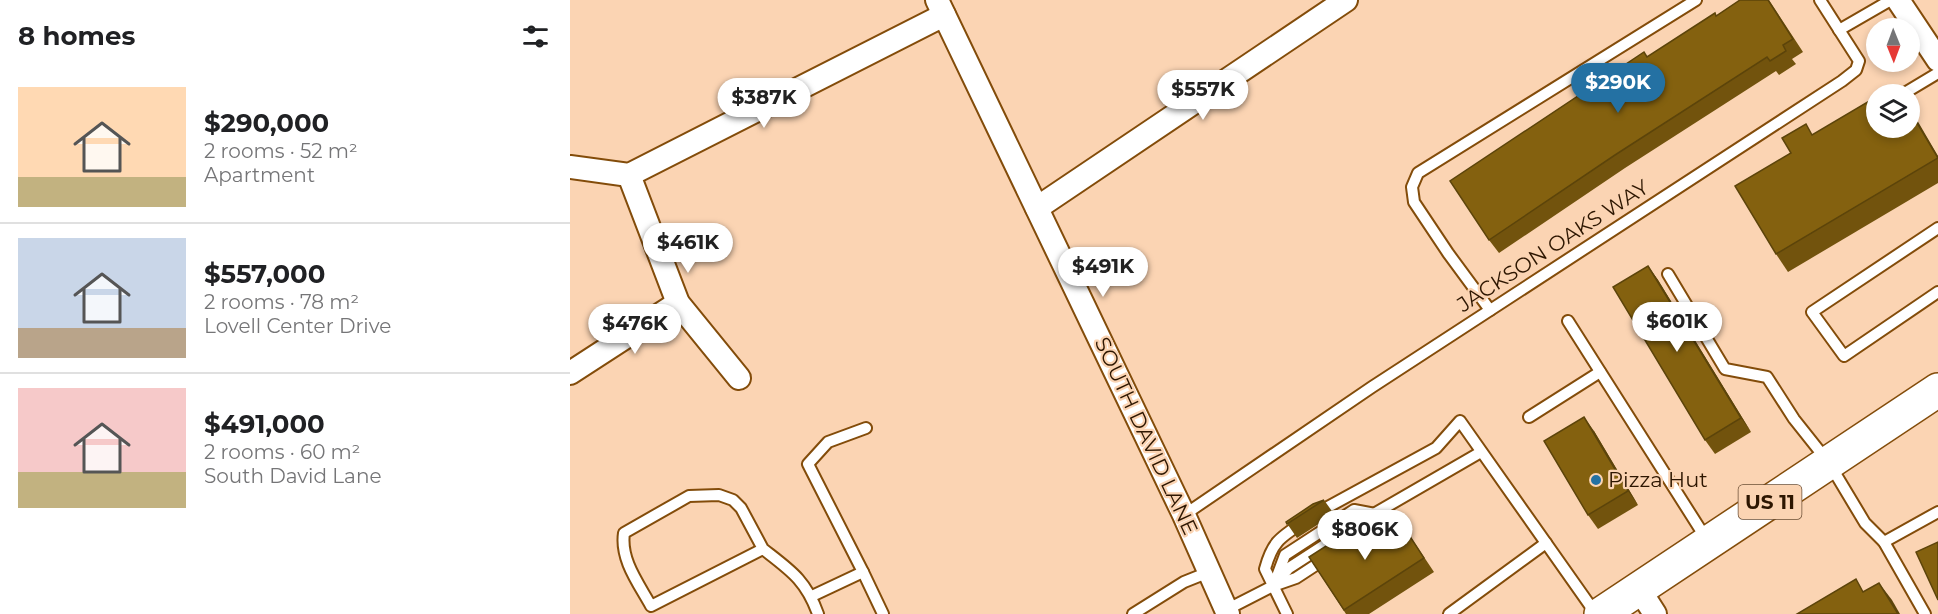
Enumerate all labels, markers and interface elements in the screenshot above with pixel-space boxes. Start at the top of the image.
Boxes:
north arrow [1866,18,1920,72]
map controls [1866,18,1920,138]
text: 8 homes [18,20,135,52]
icon: filters [519,20,552,53]
pin: $290K [1576,63,1660,114]
pin: $557K [1161,70,1245,121]
text: $290K [1585,70,1651,94]
text: $557K [1171,77,1235,101]
pin: $387K [722,78,806,129]
button: layers [1866,84,1920,138]
text: $387K [732,85,796,109]
text: $290,000 [204,107,329,139]
icon: home [66,111,138,183]
text: 2 rooms · 52 m² [204,139,358,163]
text: Apartment [204,163,315,187]
street label: JACKSON OAKS WAY [1452,174,1654,317]
pin: $461K [646,223,730,274]
text: $461K [657,230,719,254]
pin: $491K [1061,247,1145,298]
text: $491K [1072,254,1134,278]
text: $557,000 [204,258,325,290]
icon: home [66,262,138,334]
text: 2 rooms · 78 m² [204,290,359,314]
pin: $601K [1635,302,1719,353]
pin: $476K [593,304,677,355]
text: $601K [1646,309,1708,333]
text: $476K [602,311,668,335]
text: Lovell Center Drive [204,314,391,338]
street label: SOUTH DAVID LANE [1090,333,1203,539]
text: $491,000 [204,408,325,440]
icon: home [66,412,138,484]
text: 2 rooms · 60 m² [204,440,360,464]
text: South David Lane [204,464,381,488]
place label: Pizza Hut [1608,467,1708,492]
marker: Pizza Hut [1589,473,1603,487]
road number: US 11 [1738,485,1802,519]
pin: $806K [1323,510,1407,561]
text: $806K [1331,517,1399,541]

